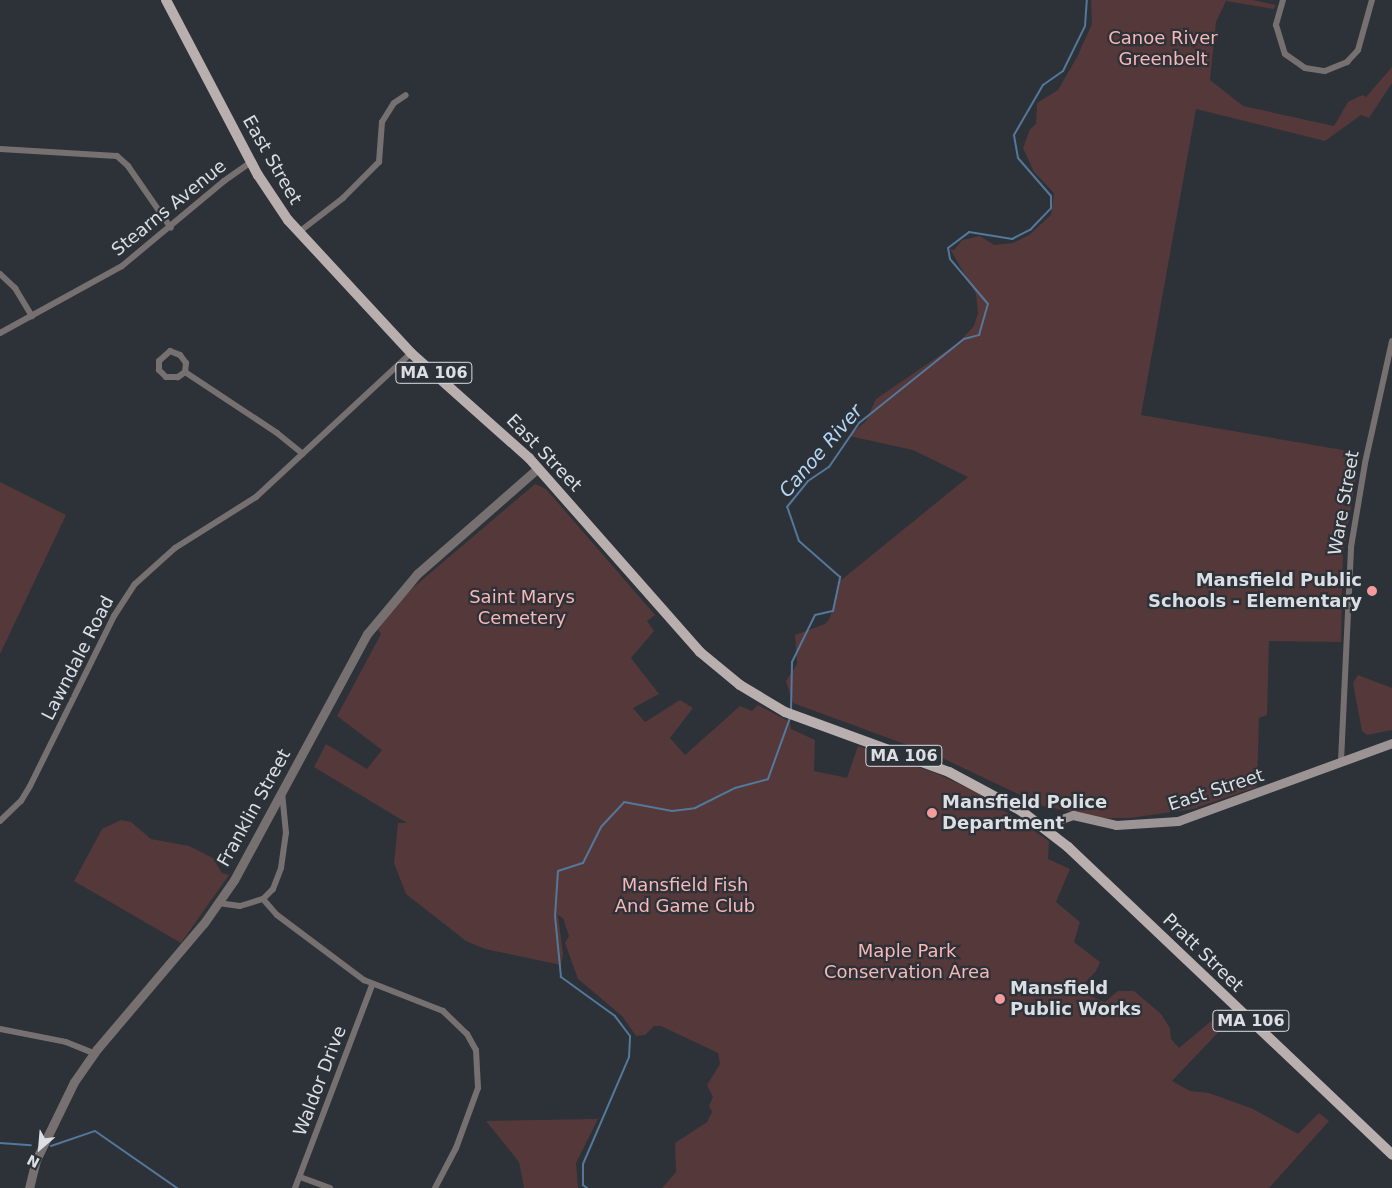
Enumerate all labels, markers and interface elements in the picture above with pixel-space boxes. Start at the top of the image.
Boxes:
park label: Canoe River Greenbelt [1108,28,1218,70]
street label: East Street [238,112,306,208]
street label: Stearns Avenue [107,155,231,261]
road number: MA 106 [395,359,473,386]
water label: Canoe River [774,400,868,502]
street label: East Street [502,410,586,496]
street label: Ware Street [1324,449,1364,557]
place label: Mansfield Public Schools - Elementary [1148,570,1362,612]
marker: Mansfield Public Schools - Elementary [1366,585,1378,597]
park label: Saint Marys Cemetery [469,587,575,630]
street label: Lawndale Road [37,592,119,724]
road number: MA 106 [865,742,943,769]
street label: Franklin Street [213,745,295,871]
street label: East Street [1165,764,1267,816]
place label: Mansfield Police Department [942,792,1107,834]
marker: Mansfield Police Department [926,807,938,819]
park label: Mansfield Fish And Game Club [615,875,755,918]
street label: Pratt Street [1158,909,1248,997]
park label: Maple Park Conservation Area [824,941,990,984]
place label: Mansfield Public Works [1010,978,1141,1021]
marker: Mansfield Public Works [994,993,1006,1005]
road number: MA 106 [1212,1008,1290,1034]
street label: Waldor Drive [289,1023,351,1139]
north arrow [15,1123,65,1173]
text: N [24,1152,42,1171]

